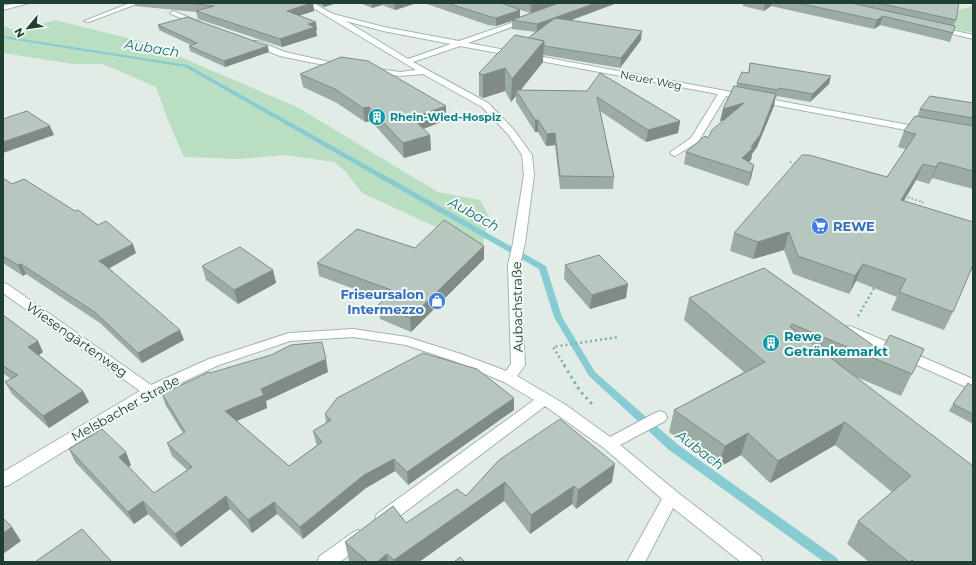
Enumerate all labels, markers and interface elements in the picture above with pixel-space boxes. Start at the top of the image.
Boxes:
north arrow [8,8,48,48]
text: N [11,26,28,40]
water label: Aubach [122,35,181,61]
street label: Neuer Weg [619,67,683,93]
building icon: Rhein-Wied-Hospiz [367,107,387,127]
place label: Rhein-Wied-Hospiz [390,110,501,124]
water label: Aubach [444,192,503,235]
supermarket icon: REWE [810,216,830,236]
place label: REWE [833,218,875,234]
street label: Aubachstraße [508,261,526,353]
place label: Friseursalon Intermezzo [340,286,424,317]
shop icon: Friseursalon Intermezzo [427,291,447,311]
street label: Wiesengärtenweg [23,298,131,380]
place label: Rewe Getränkemarkt [784,328,888,359]
building icon: Rewe Getränkemarkt [761,333,781,353]
street label: Melsbacher Straße [68,372,182,444]
water label: Aubach [672,426,728,474]

